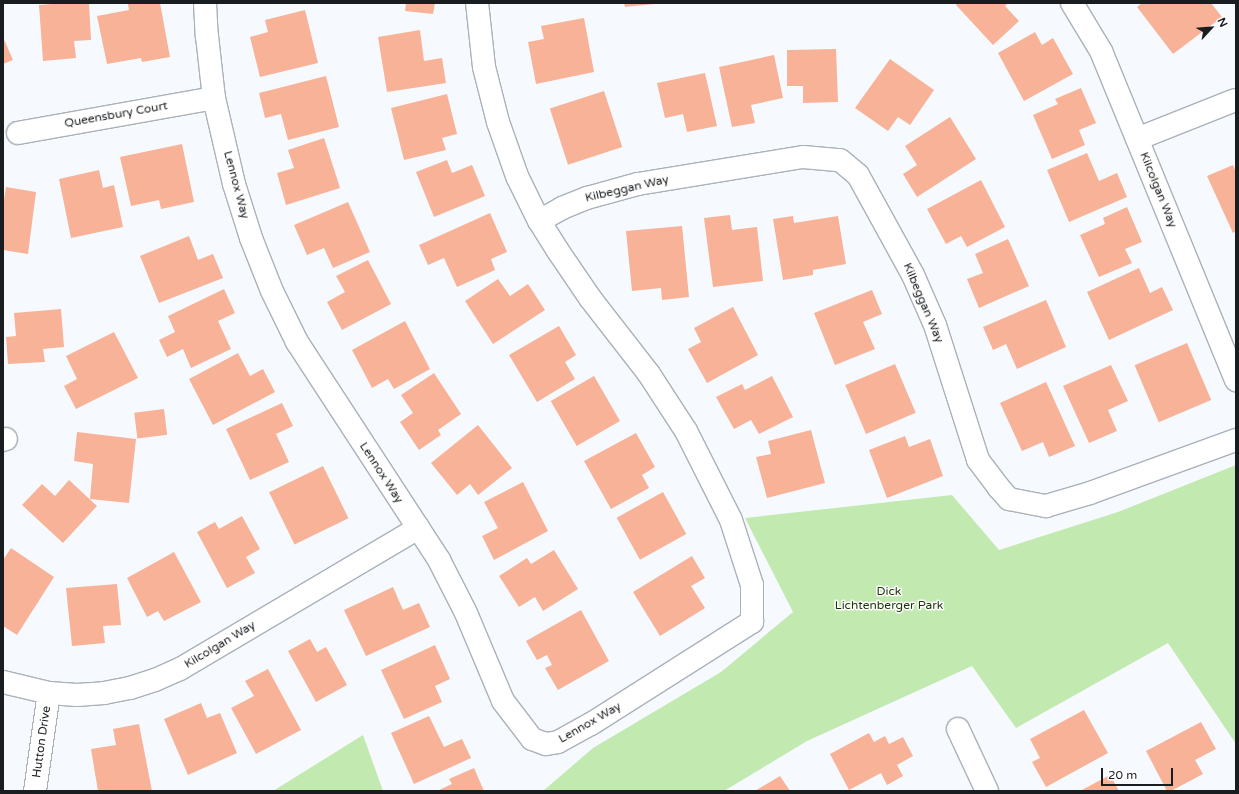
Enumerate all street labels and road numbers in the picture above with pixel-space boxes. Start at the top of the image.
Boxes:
street label: Queensbury Court [63,99,169,131]
street label: Lennox Way [220,149,252,221]
street label: Kilcolgan Way [1136,150,1180,230]
street label: Kilbeggan Way [584,172,670,206]
street label: Kilbeggan Way [900,261,946,345]
street label: Lennox Way [356,440,406,506]
street label: Kilcolgan Way [182,618,258,672]
street label: Lennox Way [556,699,624,747]
street label: Hutton Drive [30,705,54,779]

